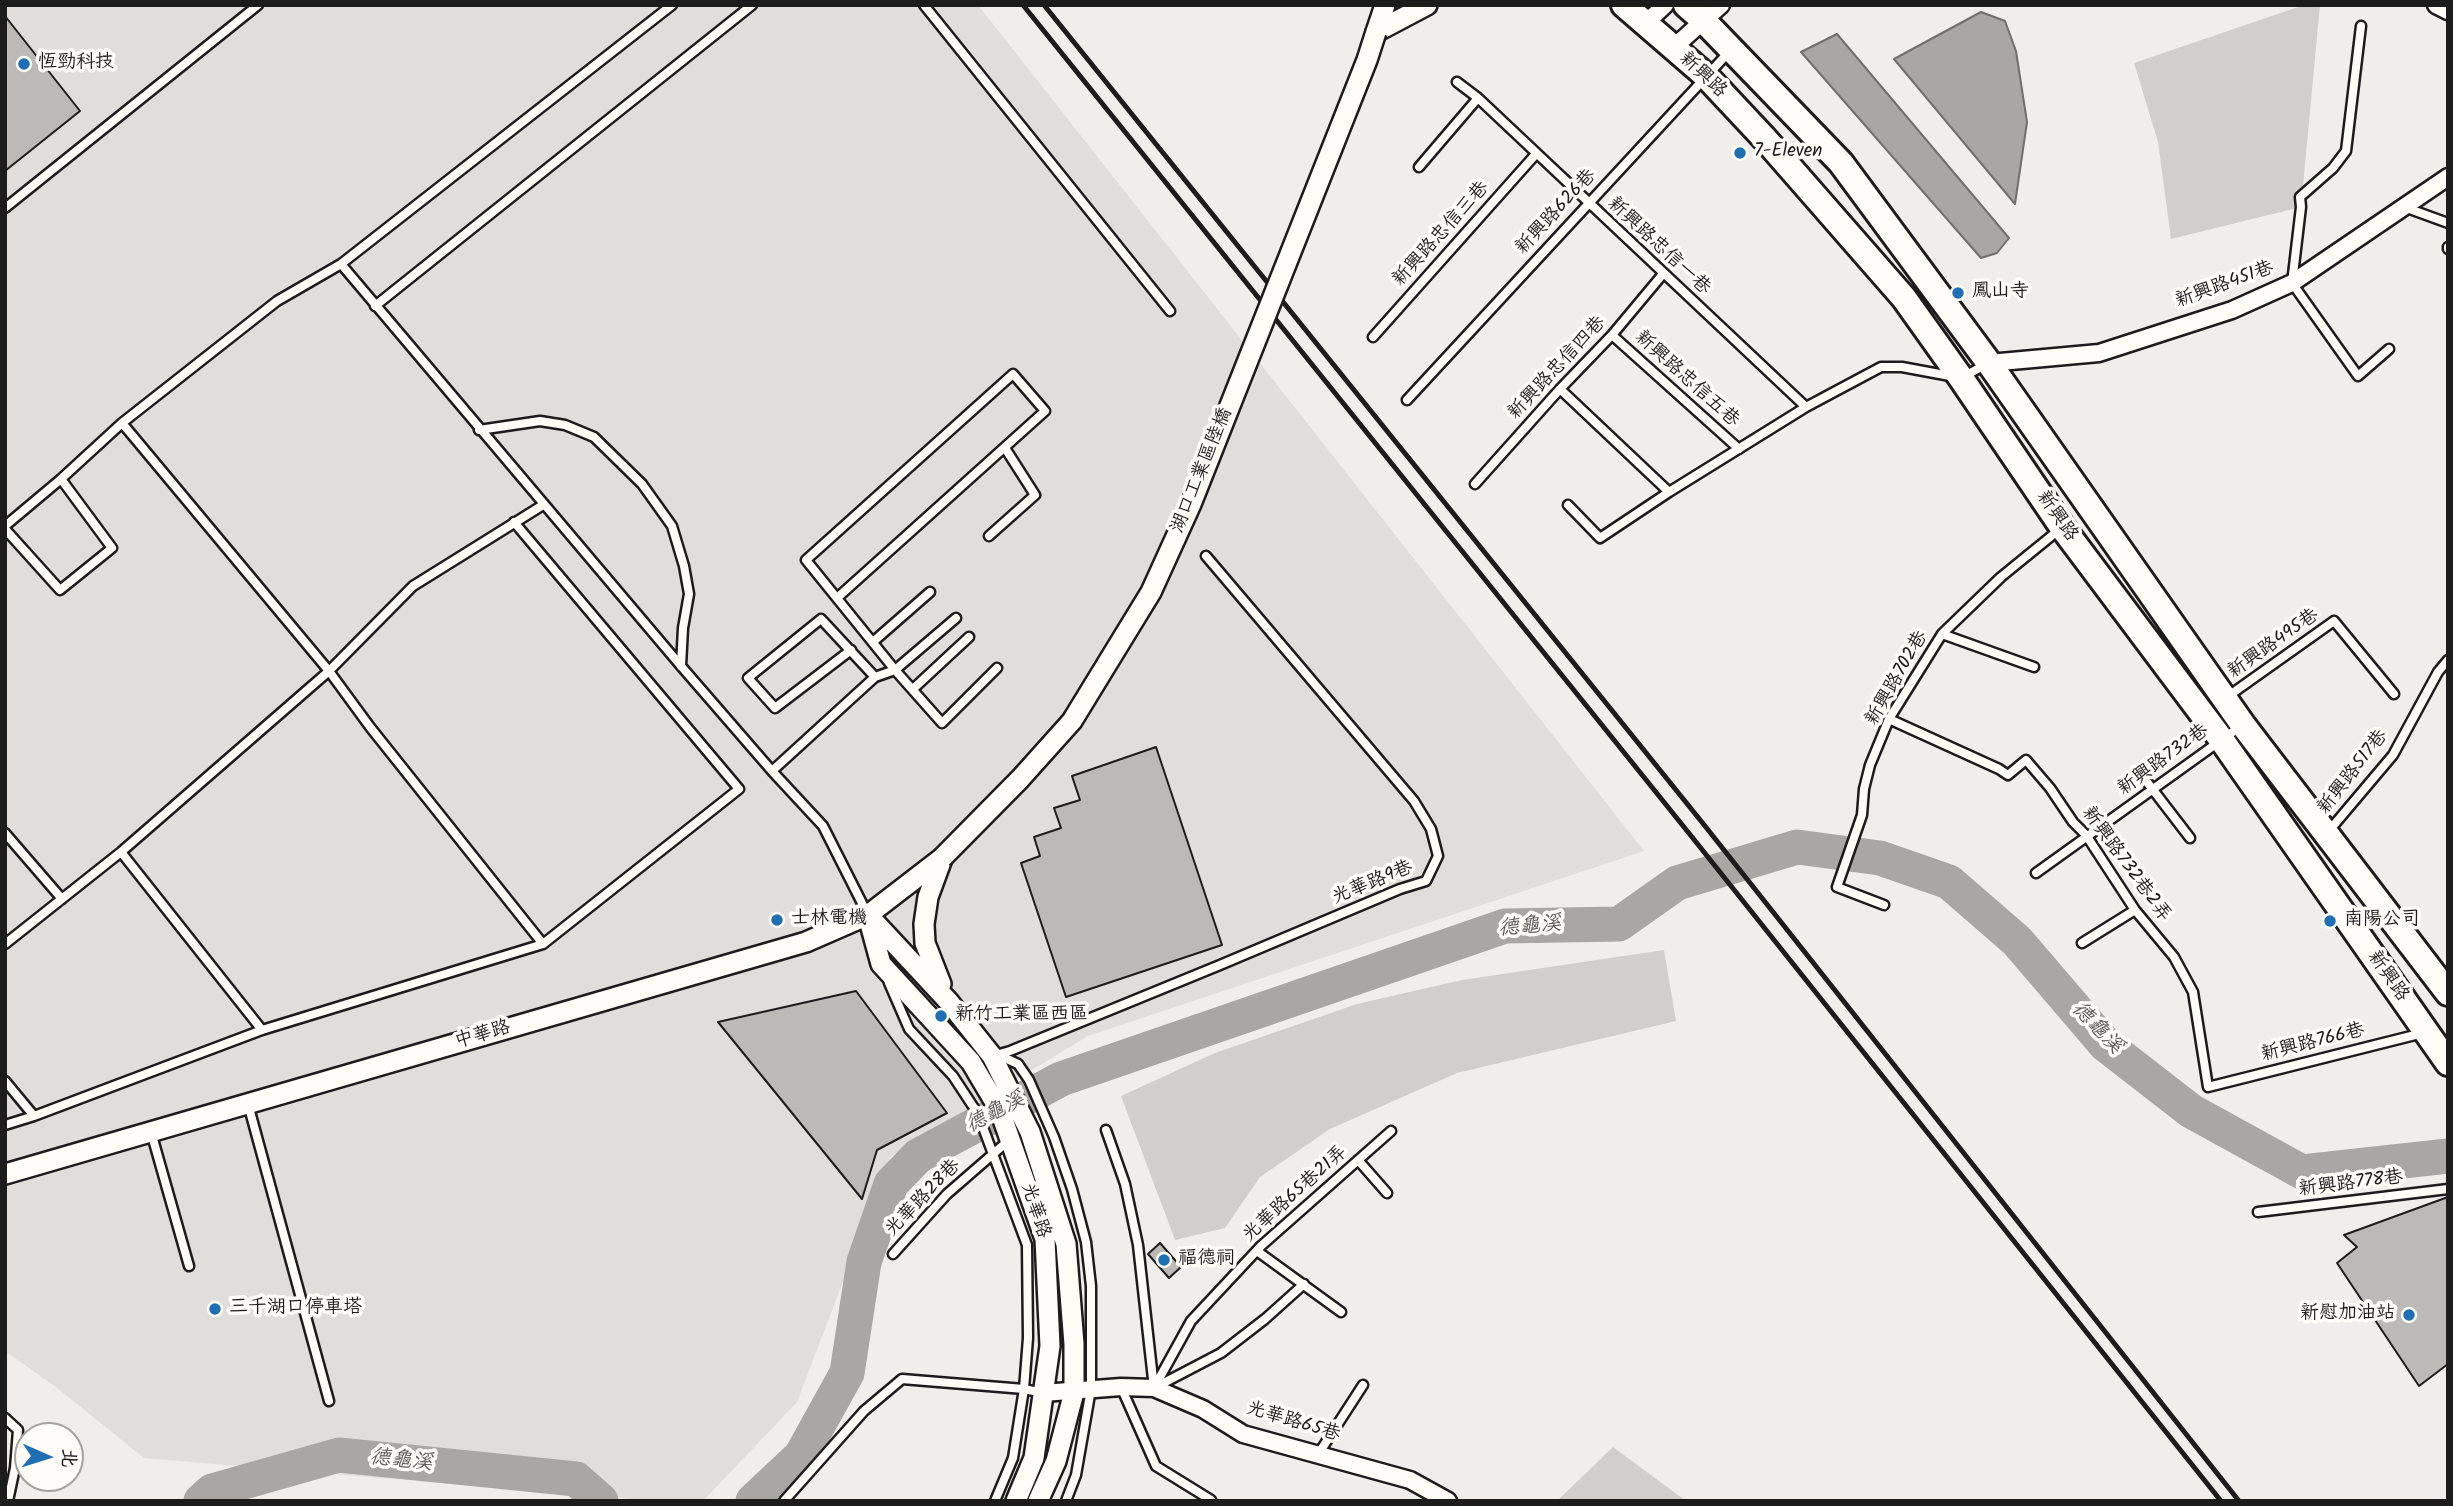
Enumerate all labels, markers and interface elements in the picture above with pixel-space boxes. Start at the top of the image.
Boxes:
street label: 新興路 [1673,48,1731,104]
place label: 恆勁科技 [38,53,114,75]
marker: 恆勁科技 [16,56,32,72]
place label: 7-Eleven [1754,142,1822,164]
marker: 7-Eleven [1732,145,1748,161]
street label: 新興路626巷 [1512,166,1602,260]
street label: 新興路忠信三巷 [1389,178,1495,292]
street label: 新興路忠信一巷 [1602,193,1714,301]
street label: 新興路451巷 [2173,258,2277,314]
place label: 鳳山寺 [1972,282,2029,304]
marker: 鳳山寺 [1950,285,1966,301]
street label: 新興路忠信四巷 [1504,313,1612,425]
street label: 新興路忠信五巷 [1629,327,1743,433]
street label: 湖口工業區陸橋 [1168,405,1238,537]
street label: 新興路 [2030,487,2082,547]
street label: 新興路495巷 [2224,605,2324,685]
street label: 新興路702巷 [1862,628,1934,730]
street label: 新興路732巷 [2114,720,2214,802]
street label: 新興路517巷 [2314,726,2394,820]
street label: 新興路732巷2弄 [2076,803,2174,927]
street label: 光華路9巷 [1329,857,1417,911]
place label: 士林電機 [791,909,867,931]
place label: 南陽公司 [2344,910,2420,932]
marker: 士林電機 [769,912,785,928]
water label: 德龜溪 [1498,913,1562,943]
marker: 南陽公司 [2322,913,2338,929]
street label: 新興路 [2361,947,2413,1007]
water label: 德龜溪 [2065,998,2127,1060]
place label: 新竹工業區西區 [955,1005,1088,1027]
marker: 新竹工業區西區 [933,1008,949,1024]
street label: 中華路 [452,1017,514,1055]
street label: 新興路766巷 [2259,1020,2367,1068]
water label: 德龜溪 [962,1088,1030,1140]
street label: 光華路65巷21弄 [1239,1142,1353,1248]
street label: 光華路28巷 [882,1156,966,1242]
street label: 新興路778巷 [2298,1167,2404,1203]
street label: 光華路 [1014,1180,1054,1242]
place label: 福德祠 [1178,1249,1235,1271]
marker: 福德祠 [1156,1252,1172,1268]
place label: 三千湖口停車塔 [229,1298,362,1320]
marker: 三千湖口停車塔 [207,1301,223,1317]
place label: 新慰加油站 [2300,1304,2395,1326]
marker: 新慰加油站 [2401,1307,2417,1323]
street label: 光華路65巷 [1243,1398,1343,1448]
north arrow [14,1422,84,1492]
water label: 德龜溪 [368,1446,434,1478]
text: 北 [52,1448,83,1468]

